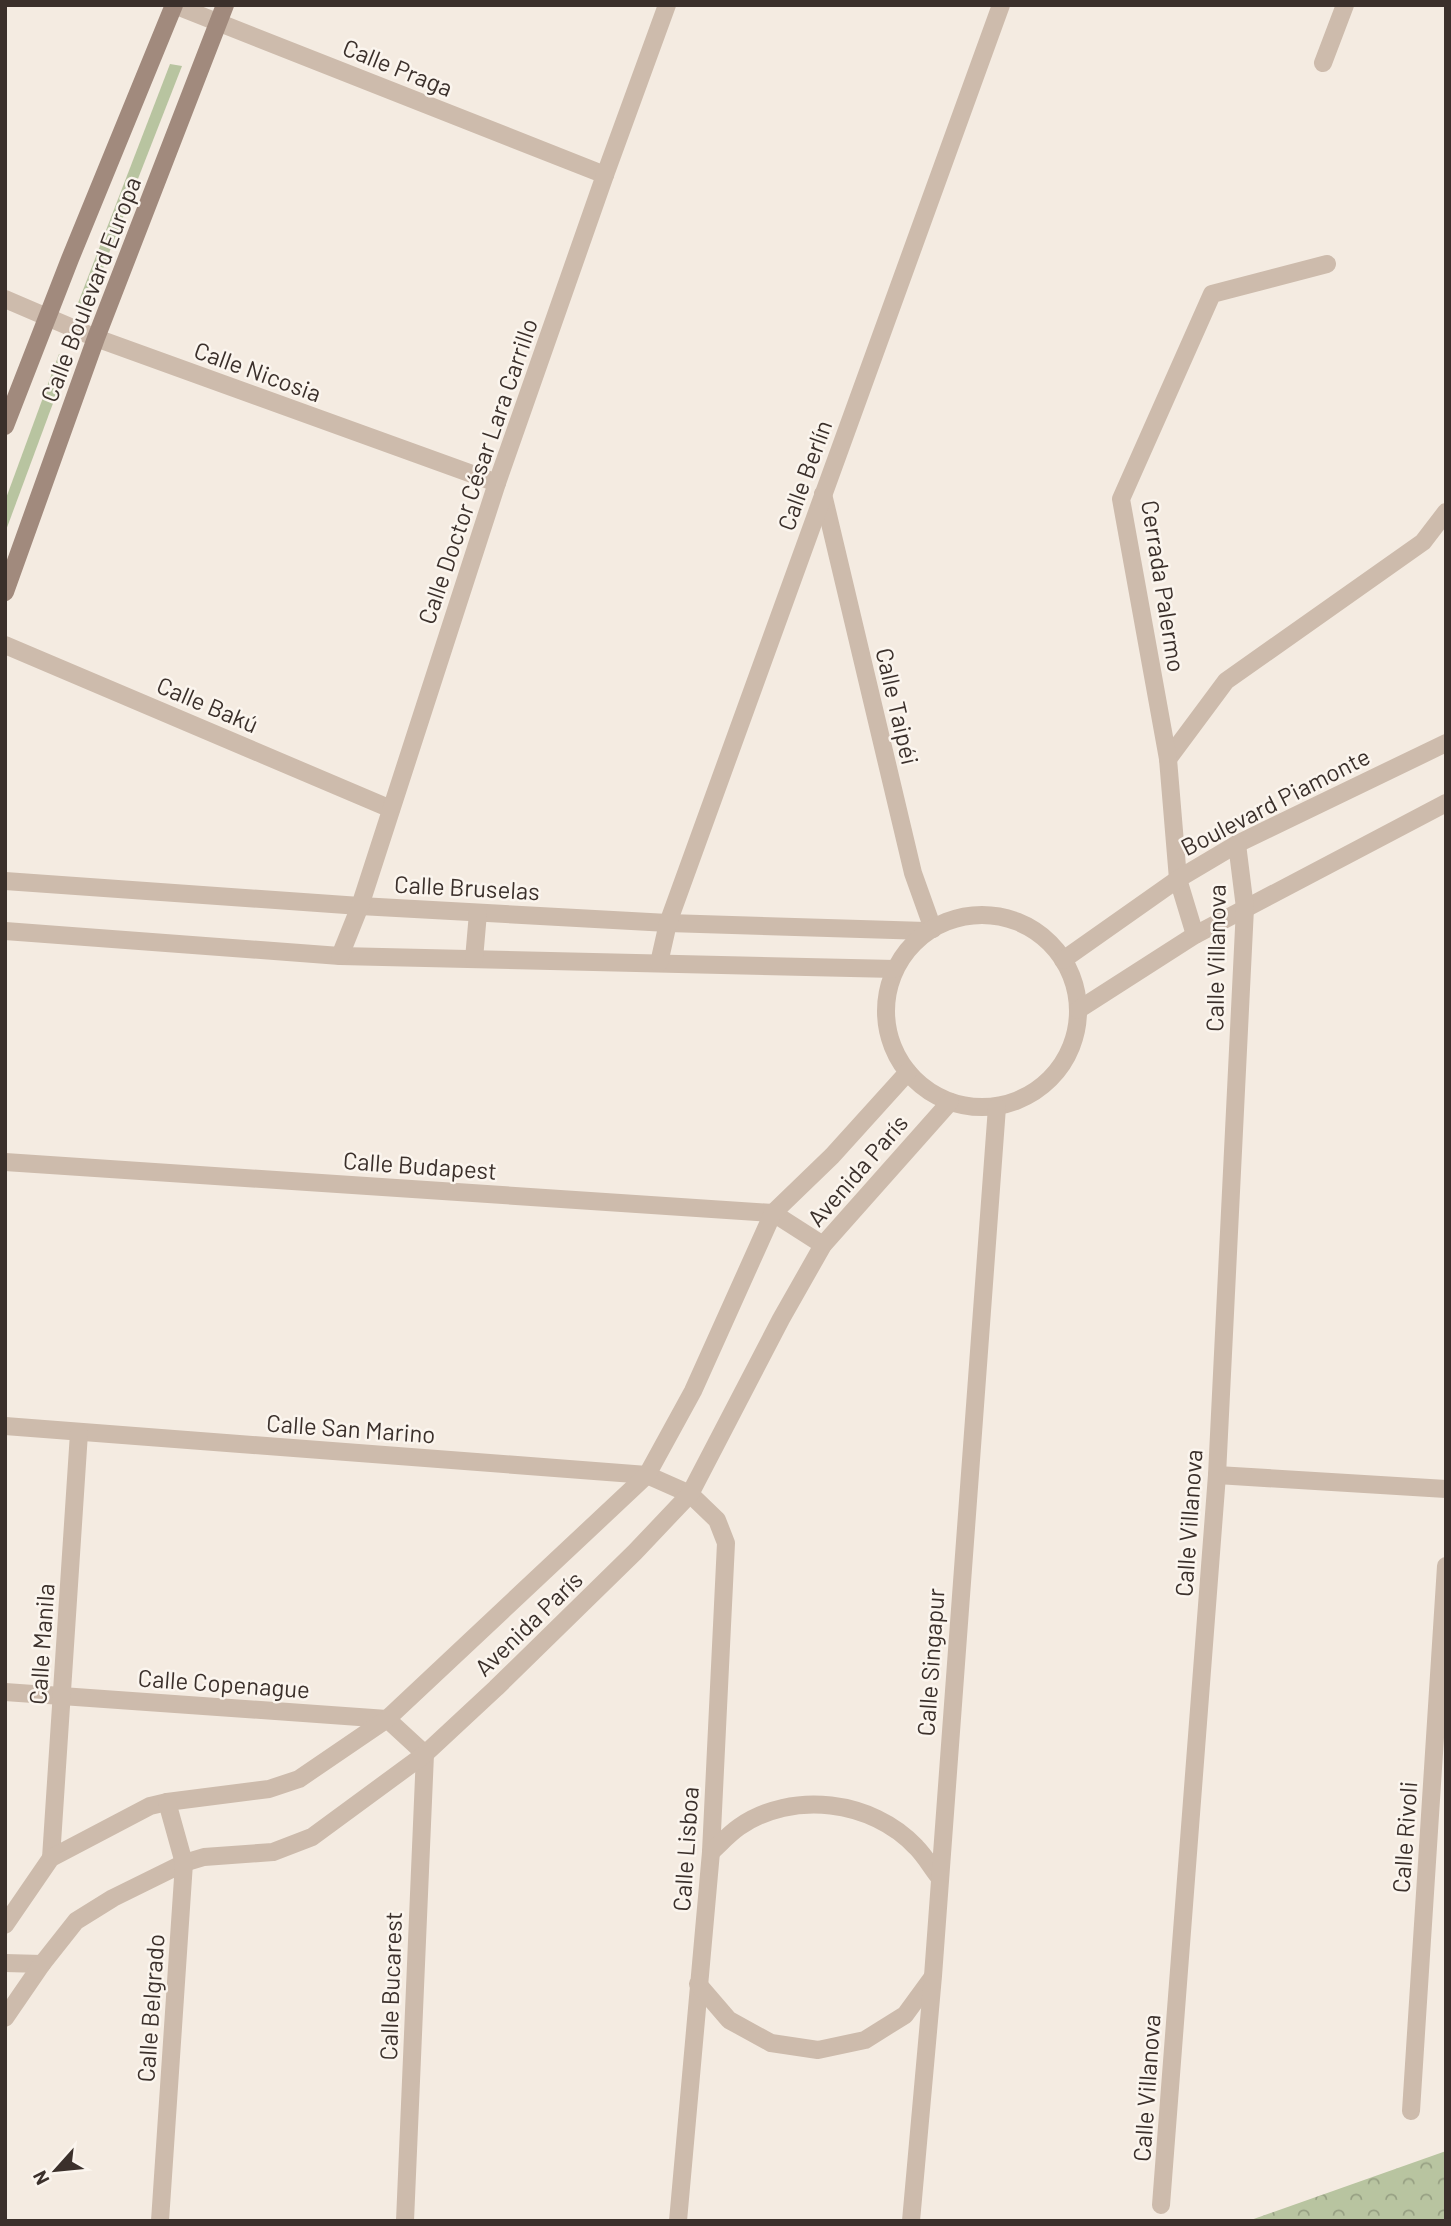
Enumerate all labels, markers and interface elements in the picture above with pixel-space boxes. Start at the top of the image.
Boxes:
street label: Calle Praga [339,32,457,102]
street label: Calle Boulevard Europa [34,172,146,406]
street label: Calle Doctor César Lara Carrillo [411,314,543,628]
street label: Calle Nicosia [191,335,325,407]
street label: Calle Berlín [771,416,837,534]
street label: Cerrada Palermo [1136,498,1192,674]
street label: Calle Taipéi [870,645,926,767]
street label: Calle Bakú [153,670,263,738]
street label: Boulevard Piamonte [1176,741,1374,861]
street label: Calle Bruselas [394,869,540,905]
street label: Calle Villanova [1199,884,1231,1032]
street label: Avenida París [801,1108,913,1232]
street label: Calle Budapest [342,1145,498,1185]
street label: Calle San Marino [265,1408,437,1448]
street label: Calle Villanova [1168,1448,1208,1598]
street label: Avenida París [468,1564,588,1682]
street label: Calle Manila [22,1582,60,1706]
street label: Calle Singapur [910,1587,950,1737]
street label: Calle Copenague [137,1663,311,1703]
street label: Calle Rivoli [1386,1780,1422,1894]
street label: Calle Lisboa [666,1786,704,1912]
street label: Calle Bucarest [373,1911,407,2061]
street label: Calle Belgrado [130,1933,170,2083]
street label: Calle Villanova [1126,2013,1166,2163]
north arrow [21,2135,91,2205]
text: N [27,2167,54,2189]

